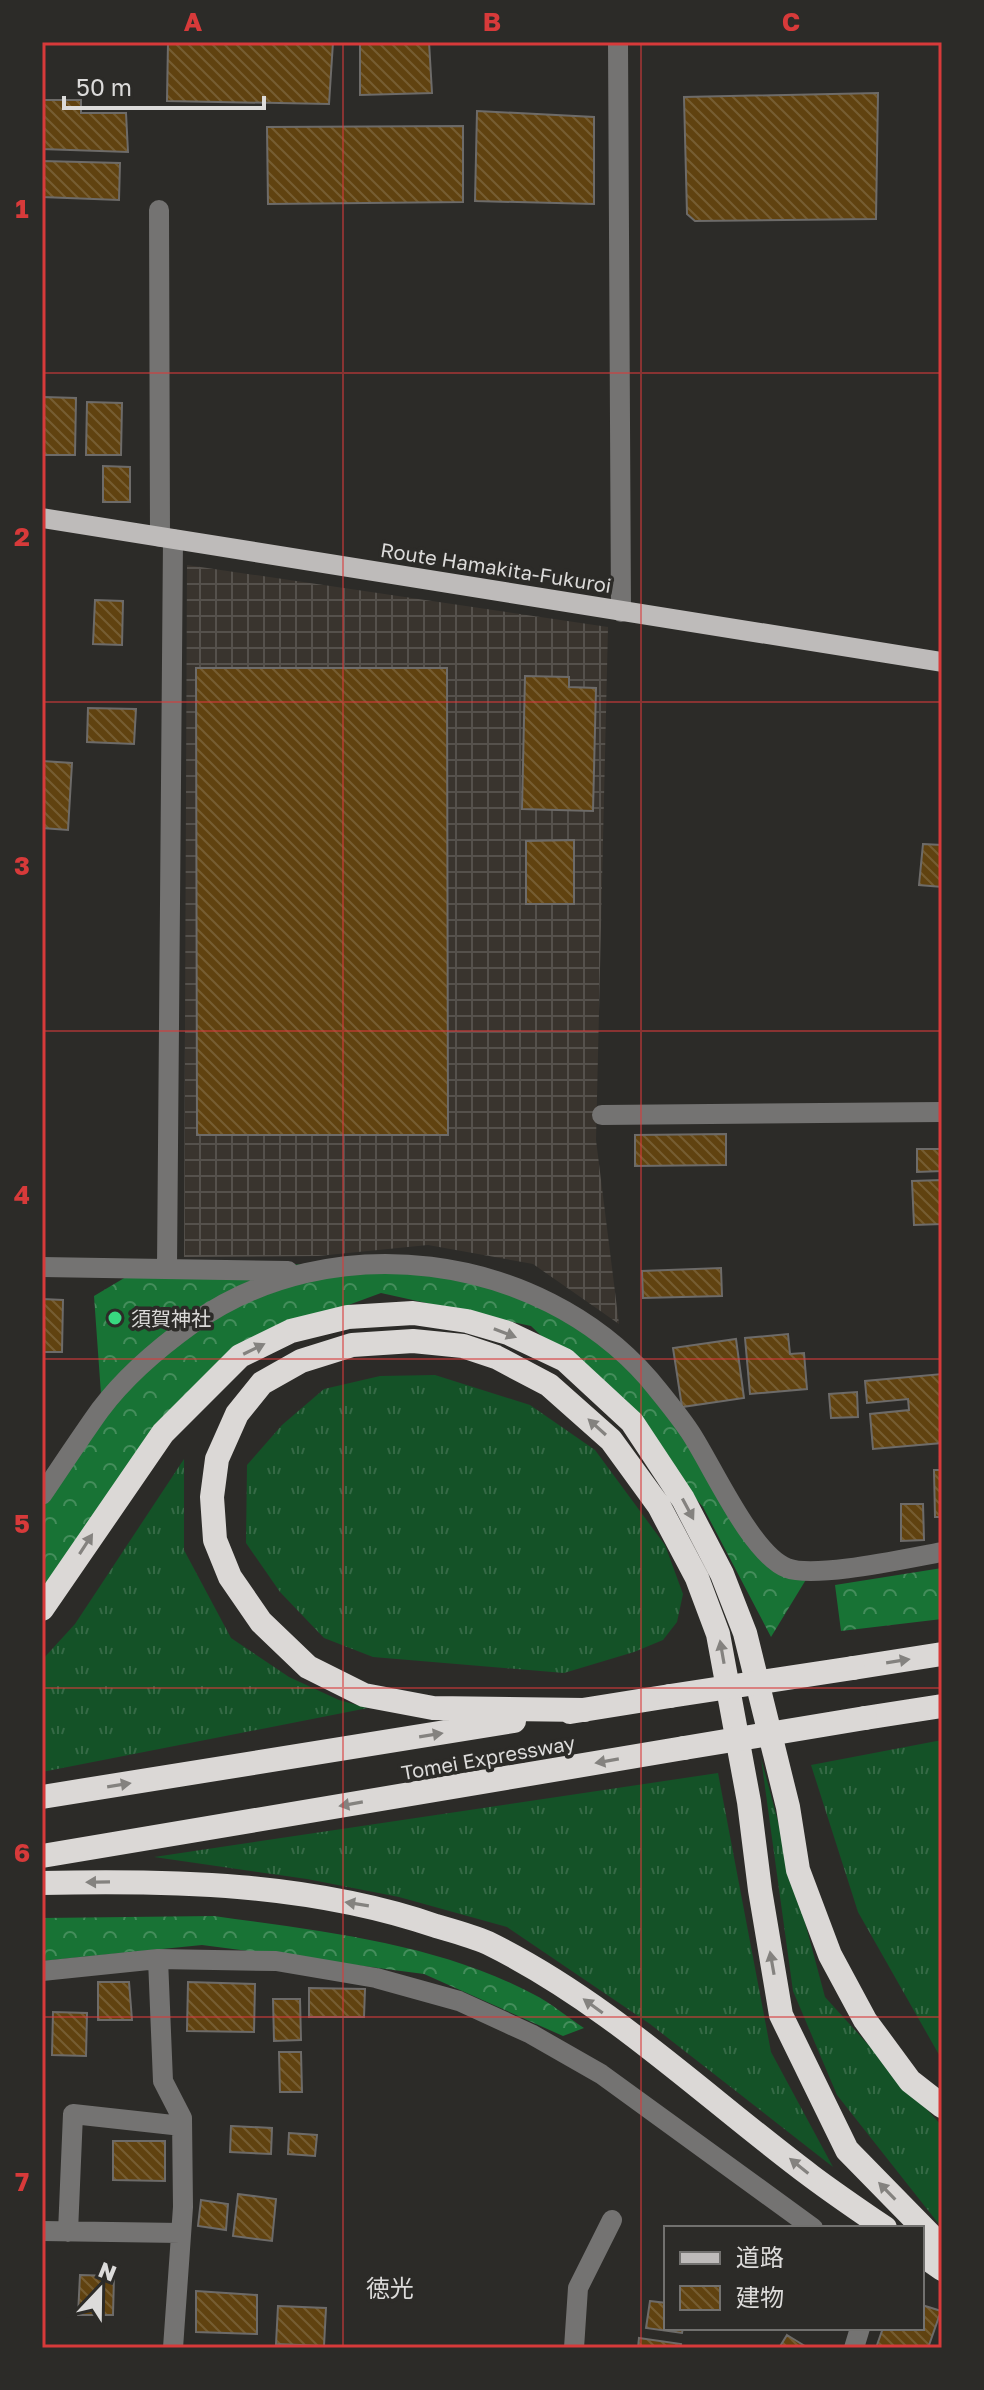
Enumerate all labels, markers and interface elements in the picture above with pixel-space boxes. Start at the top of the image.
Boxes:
text: A [184,6,203,37]
text: B [483,6,501,37]
text: C [782,6,800,37]
scale bar [64,60,264,110]
text: 50 m [76,72,132,101]
text: 1 [15,193,29,224]
text: 2 [14,521,30,552]
street label: Route Hamakita-Fukuroi [379,537,613,597]
text: 3 [14,850,30,881]
text: 4 [14,1179,30,1210]
place label: 須賀神社 [131,1306,211,1330]
marker: 須賀神社 [106,1309,124,1327]
one-way arrow [494,1328,518,1340]
one-way arrow [243,1342,266,1356]
one-way arrow [587,1419,606,1437]
one-way arrow [680,1498,694,1520]
text: 5 [14,1508,30,1539]
one-way arrow [78,1533,92,1555]
one-way arrow [715,1639,727,1664]
one-way arrow [885,1654,910,1666]
one-way arrow [419,1728,444,1741]
street label: Tomei Expressway [399,1730,577,1784]
one-way arrow [595,1755,620,1768]
one-way arrow [107,1778,132,1791]
one-way arrow [338,1798,363,1811]
text: 6 [14,1837,30,1868]
one-way arrow [85,1876,110,1888]
one-way arrow [344,1898,369,1910]
one-way arrow [766,1951,778,1976]
one-way arrow [583,1999,604,2015]
one-way arrow [789,2158,809,2175]
text: 7 [15,2166,29,2197]
one-way arrow [879,2182,897,2201]
legend [664,2226,924,2330]
text: 道路 [736,2242,784,2271]
north arrow [60,2250,140,2330]
text: N [95,2255,120,2287]
district label: 徳光 [366,2273,414,2302]
text: 建物 [736,2282,784,2311]

